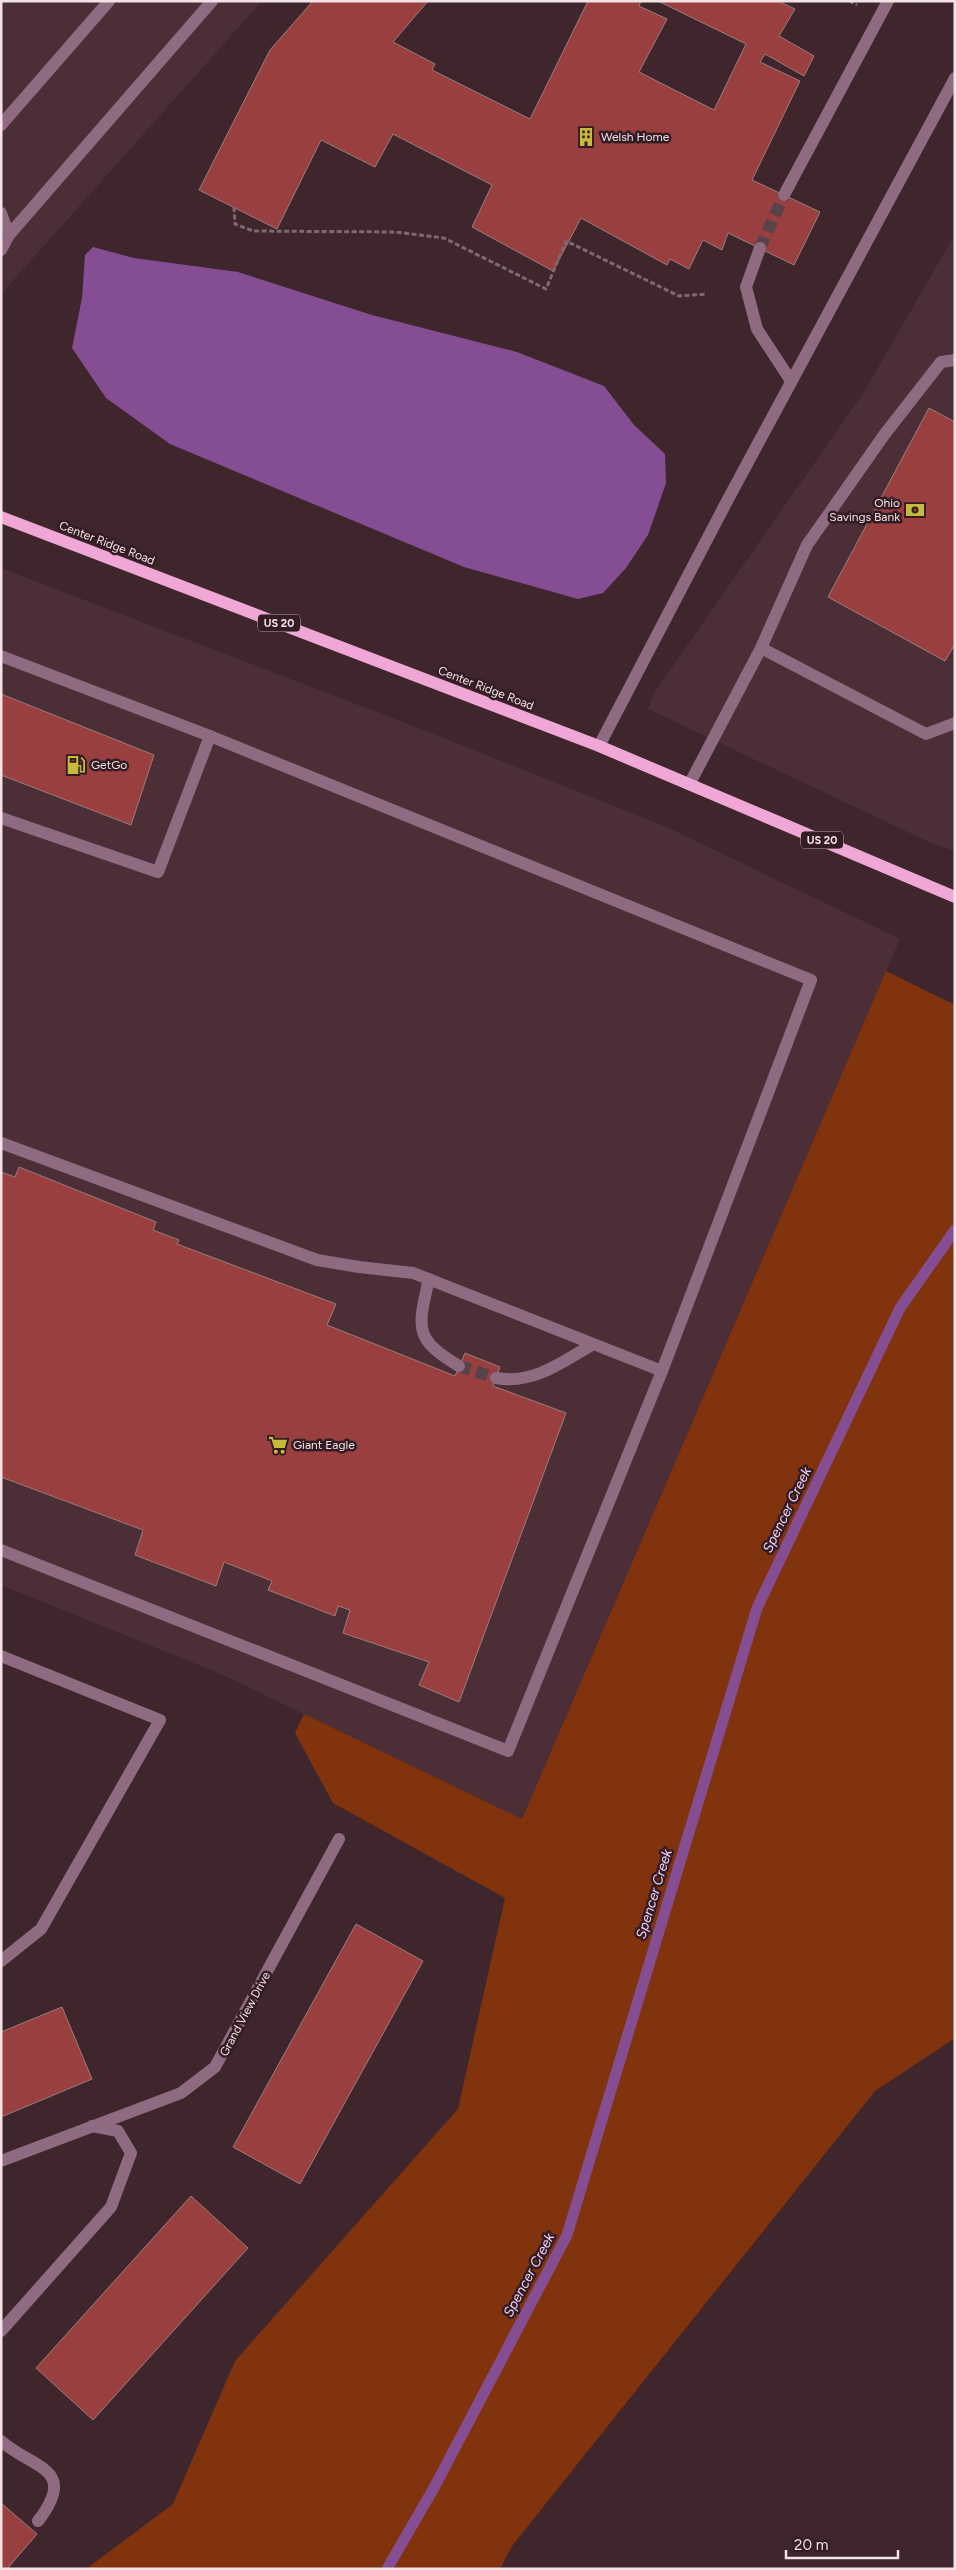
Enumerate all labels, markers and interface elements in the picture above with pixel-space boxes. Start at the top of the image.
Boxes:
building icon: Welsh Home [575,126,597,148]
place label: Welsh Home [601,130,670,144]
place label: Ohio Savings Bank [829,496,900,524]
bank icon: Ohio Savings Bank [904,499,926,521]
street label: Center Ridge Road [57,518,157,568]
road number: US 20 [258,614,300,632]
street label: Center Ridge Road [436,663,536,713]
fuel station icon: GetGo [65,754,87,776]
place label: GetGo [91,758,127,772]
road number: US 20 [801,832,843,848]
supermarket icon: Giant Eagle [267,1434,289,1456]
place label: Giant Eagle [293,1438,355,1452]
water label: Spencer Creek [759,1463,816,1555]
water label: Spencer Creek [632,1846,676,1941]
street label: Grand View Drive [217,1969,273,2059]
water label: Spencer Creek [500,2229,559,2320]
scale bar [786,2528,898,2560]
text: 20 m [794,2536,828,2554]

